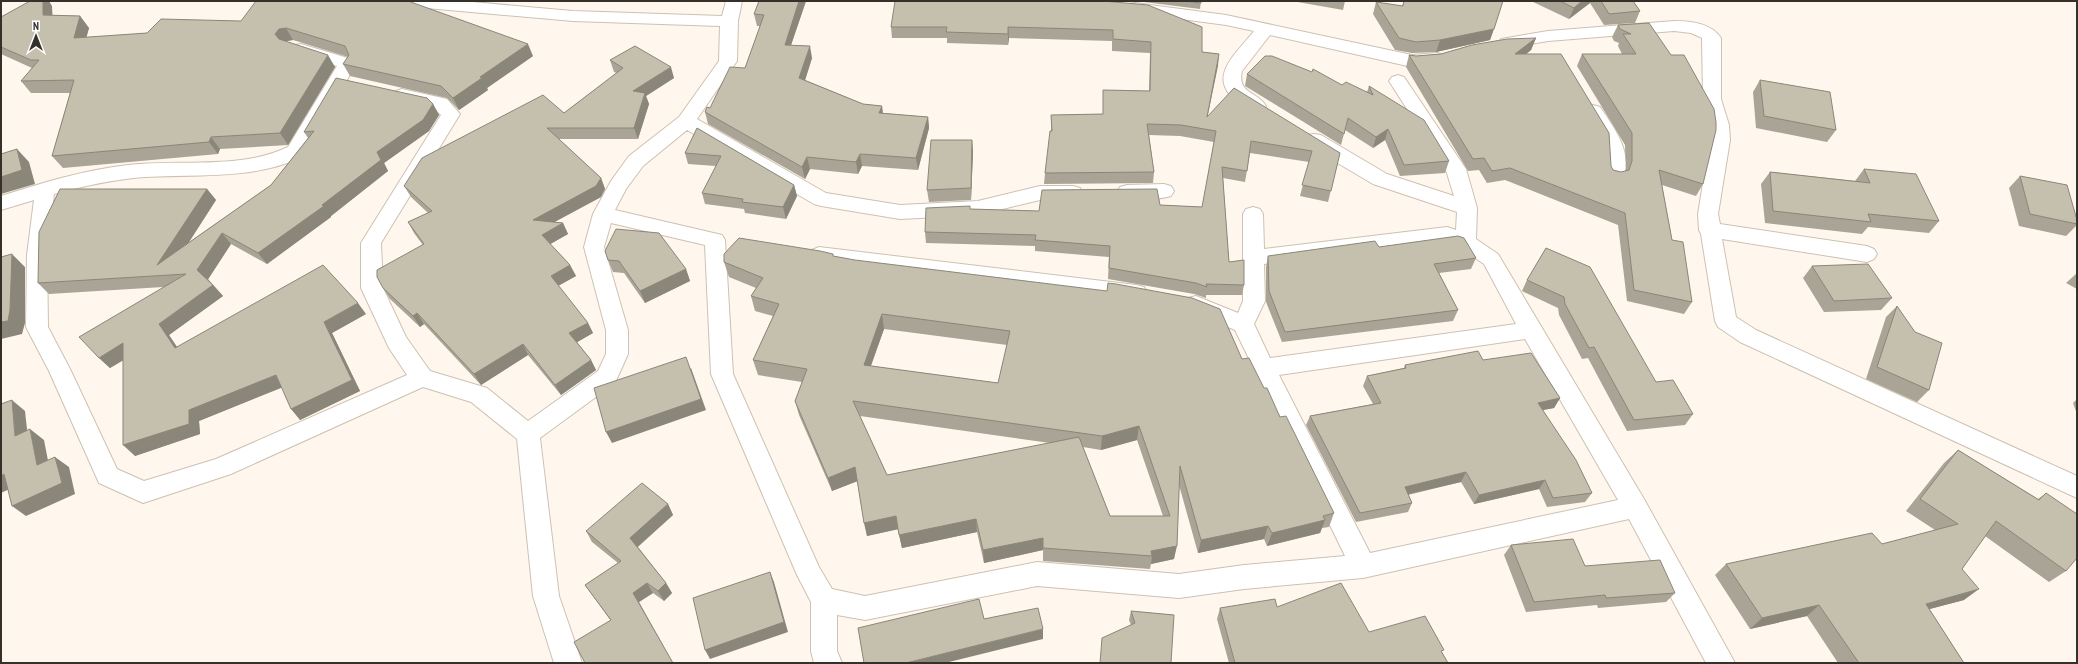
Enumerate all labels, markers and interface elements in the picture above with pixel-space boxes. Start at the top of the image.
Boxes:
north arrow [16,16,56,56]
text: N [33,19,39,33]

